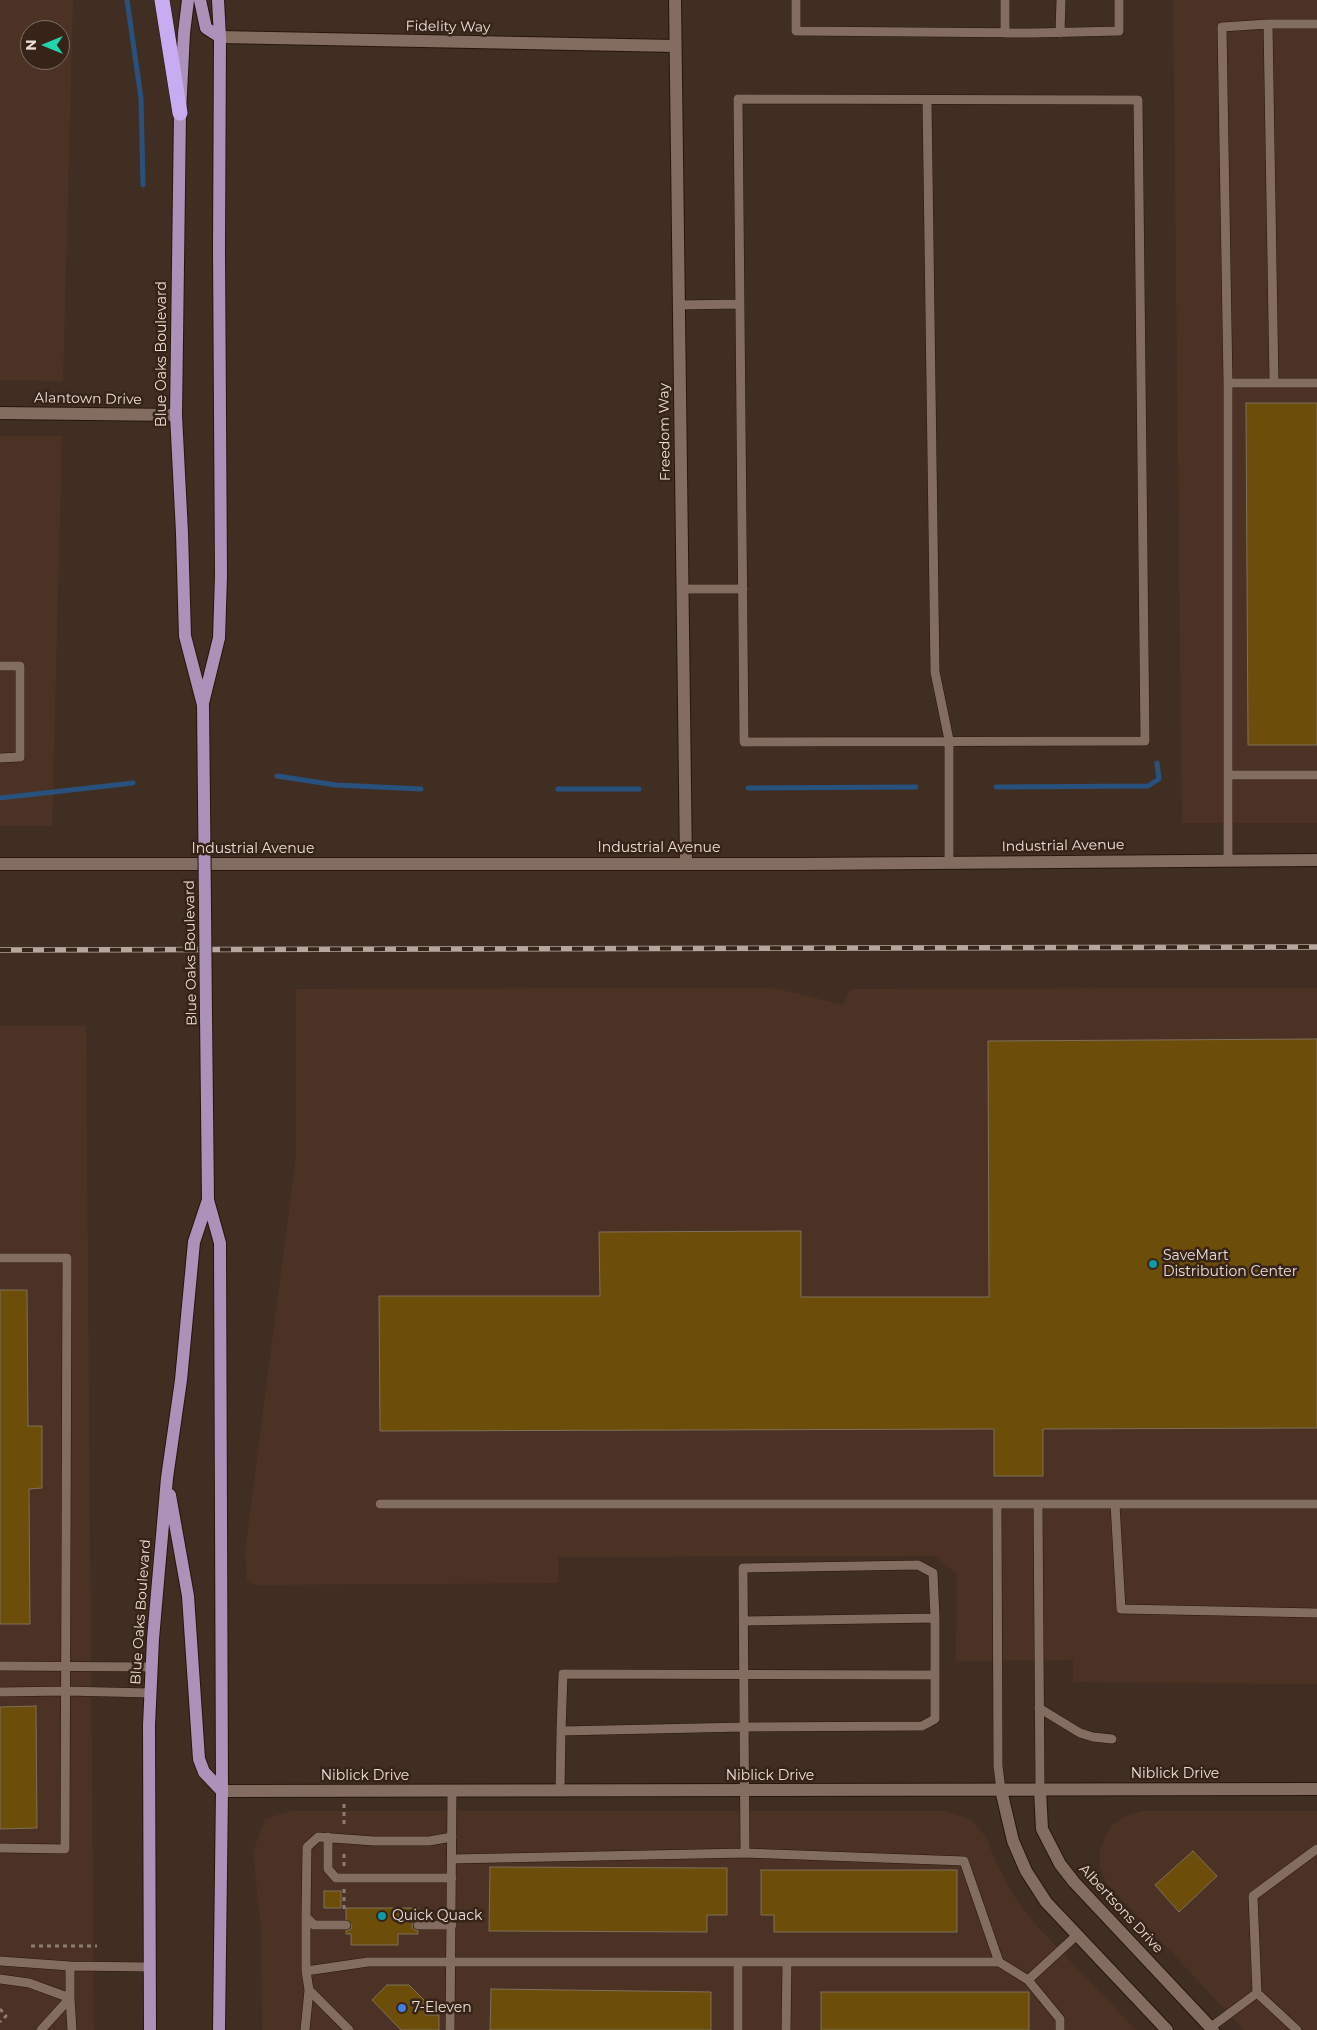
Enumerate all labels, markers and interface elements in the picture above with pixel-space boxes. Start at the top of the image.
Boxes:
street label: Fidelity Way [405,18,491,36]
north arrow [20,20,70,70]
text: N [22,39,40,51]
street label: Blue Oaks Boulevard [154,281,170,427]
street label: Freedom Way [656,383,674,481]
street label: Alantown Drive [34,390,142,408]
street label: Industrial Avenue [1001,837,1125,855]
street label: Industrial Avenue [598,840,720,856]
street label: Industrial Avenue [192,841,314,857]
street label: Blue Oaks Boulevard [181,880,201,1026]
place label: SaveMart Distribution Center [1163,1248,1297,1280]
marker: SaveMart Distribution Center [1147,1258,1159,1270]
street label: Blue Oaks Boulevard [128,1539,154,1685]
street label: Niblick Drive [1131,1766,1219,1782]
street label: Niblick Drive [321,1768,409,1784]
street label: Niblick Drive [726,1768,814,1784]
street label: Albertsons Drive [1075,1861,1167,1957]
place label: Quick Quack [392,1908,482,1924]
marker: Quick Quack [376,1910,388,1922]
place label: 7-Eleven [412,2000,472,2016]
marker: 7-Eleven [396,2002,408,2014]

